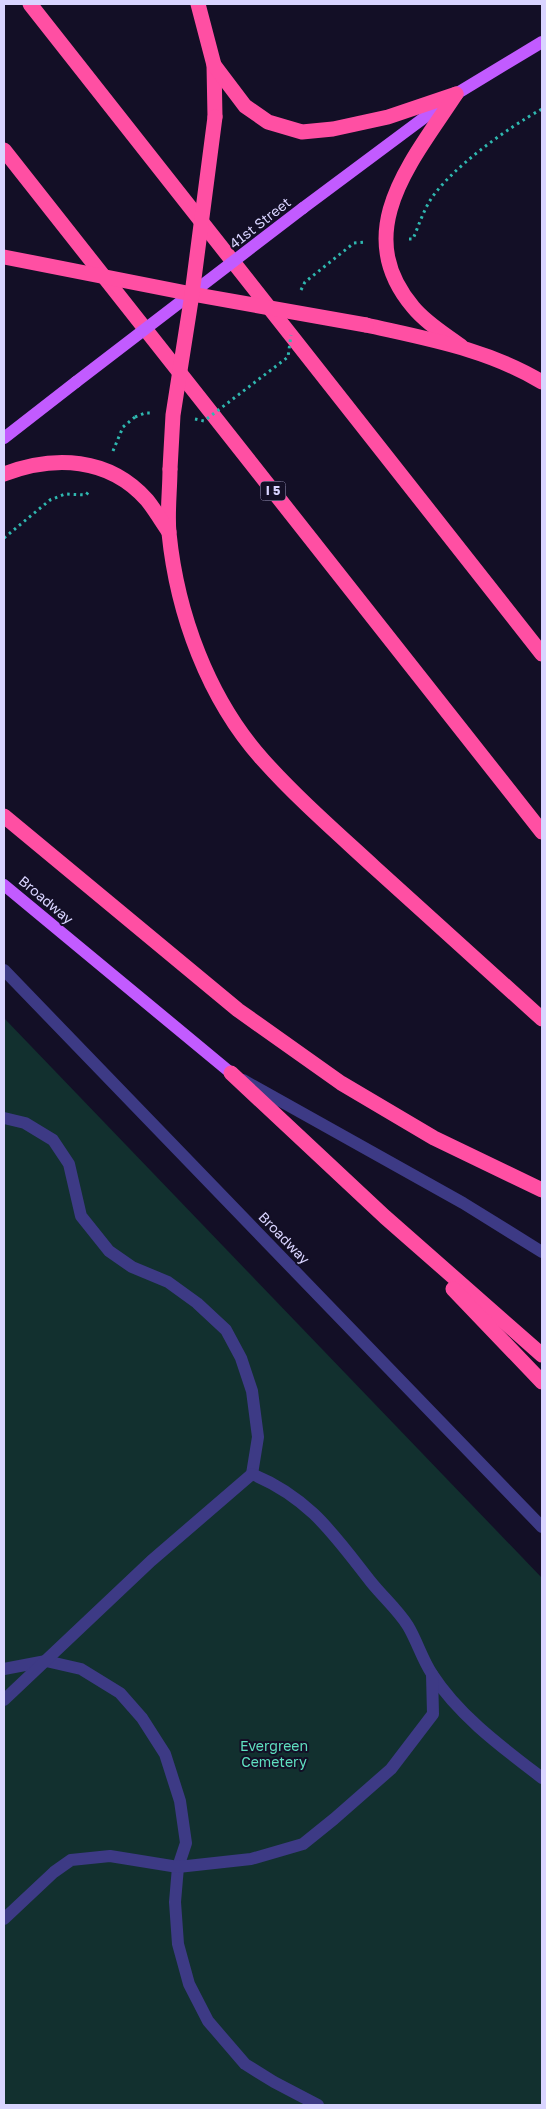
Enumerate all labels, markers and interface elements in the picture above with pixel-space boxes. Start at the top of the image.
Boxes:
street label: 41st Street [226,193,294,252]
road number: I 5 [260,482,286,501]
street label: Broadway [16,872,77,927]
street label: Broadway [255,1208,314,1267]
park label: Evergreen Cemetery [240,1737,308,1770]

